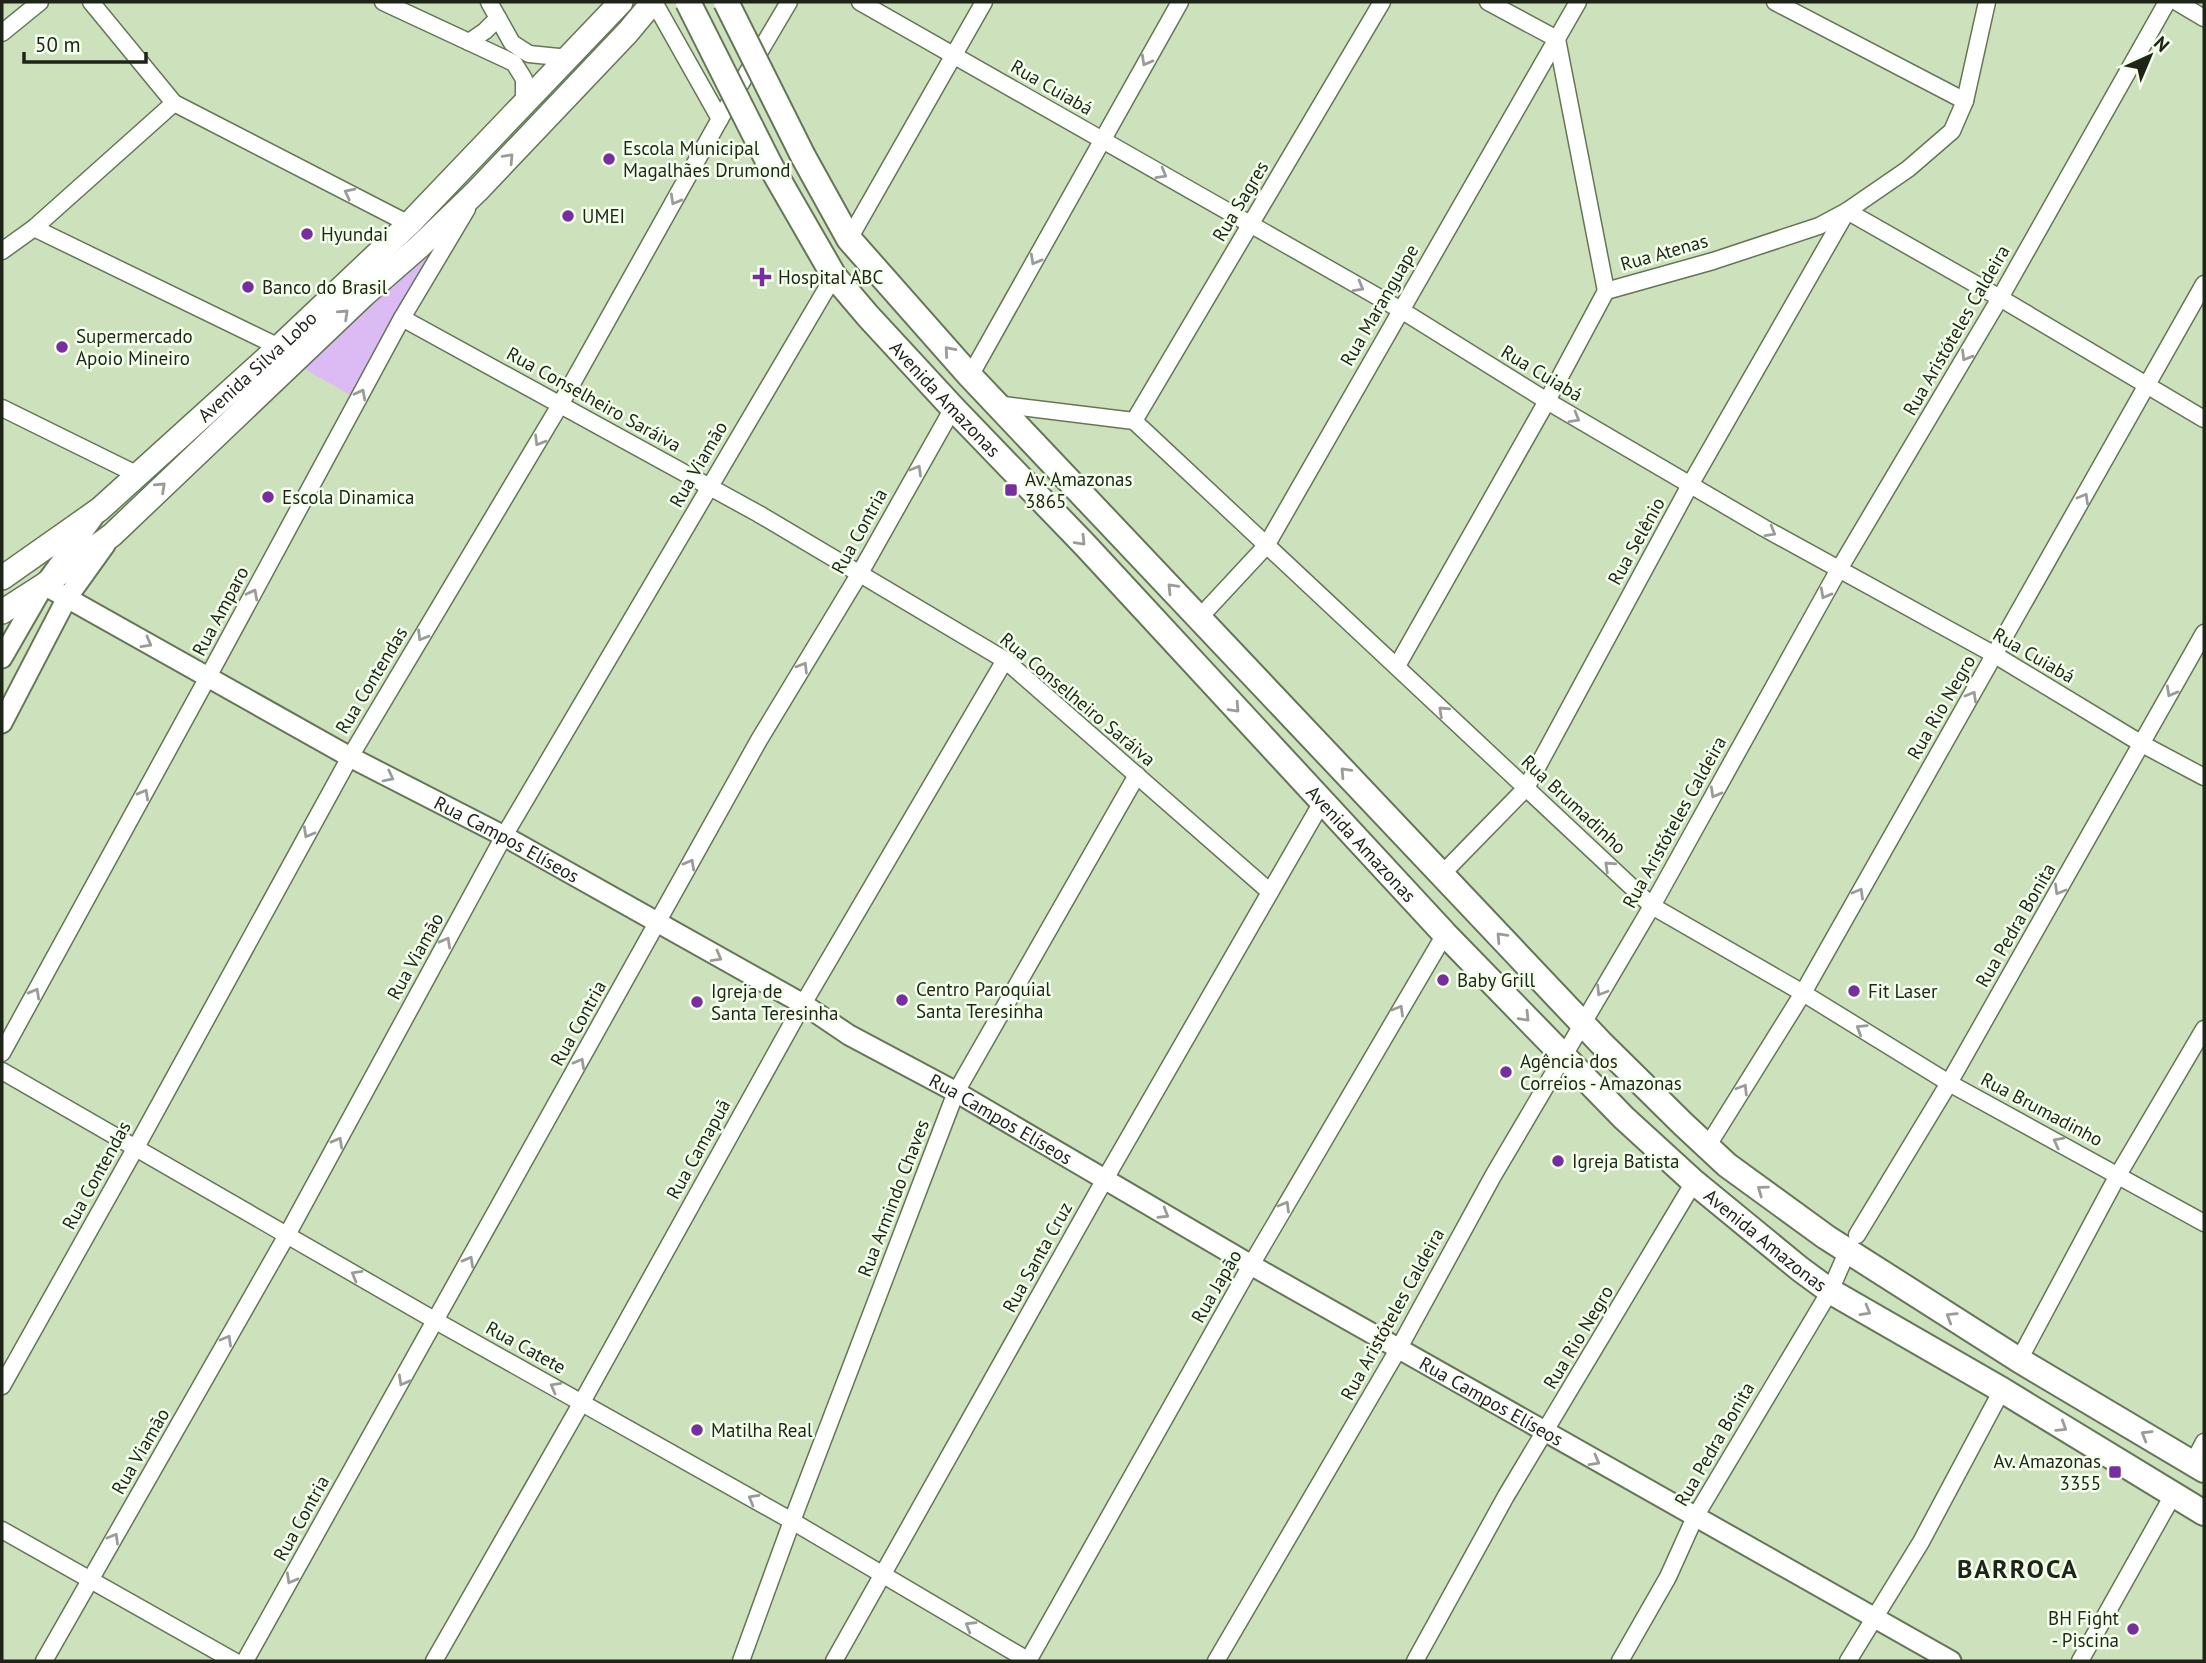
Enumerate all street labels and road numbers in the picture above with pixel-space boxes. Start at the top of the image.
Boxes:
street label: Rua Cuiabá [1007,54,1097,120]
street label: Rua Sagres [1207,156,1273,246]
street label: Rua Atenas [1618,228,1710,276]
street label: Rua Maranguape [1335,240,1423,370]
street label: Rua Aristóteles Caldeira [1897,240,2015,420]
street label: Avenida Silva Lobo [192,306,322,427]
street label: Avenida Amazonas [885,336,1006,462]
street label: Rua Cuiabá [1497,339,1587,407]
street label: Rua Conselheiro Saráiva [503,341,685,457]
street label: Rua Viamão [664,417,732,511]
street label: Rua Contria [826,484,892,578]
street label: Rua Selênio [1602,493,1670,589]
street label: Rua Amparo [186,562,254,660]
street label: Rua Contendas [330,622,412,738]
street label: Rua Cuiabá [1989,622,2079,688]
street label: Rua Conselheiro Saráiva [995,627,1161,771]
street label: Rua Rio Negro [1901,651,1981,763]
street label: Rua Aristóteles Caldeira [1617,732,1731,912]
street label: Rua Brumadinho [1517,749,1631,859]
street label: Avenida Amazonas [1301,780,1421,907]
street label: Rua Campos Elíseos [430,790,584,888]
street label: Rua Pedra Bonita [1970,859,2060,991]
street label: Rua Viamão [381,908,449,1004]
street label: Rua Contria [545,976,611,1070]
street label: Rua Brumadinho [1977,1067,2107,1151]
street label: Rua Campos Elíseos [925,1068,1077,1170]
street label: Rua Camapuã [661,1095,735,1203]
street label: Rua Contendas [56,1116,136,1234]
street label: Rua Armindo Chaves [852,1116,934,1280]
street label: Avenida Amazonas [1699,1183,1832,1297]
street label: Rua Santa Cruz [997,1198,1077,1316]
street label: Rua Aristóteles Caldeira [1335,1224,1449,1404]
street label: Rua Japão [1185,1245,1247,1327]
street label: Rua Rio Negro [1538,1281,1618,1393]
street label: Rua Catete [482,1315,570,1379]
street label: Rua Campos Elíseos [1415,1351,1568,1451]
street label: Rua Pedra Bonita [1669,1378,1759,1510]
street label: Rua Viamão [106,1404,174,1498]
street label: Rua Contria [268,1471,334,1565]

